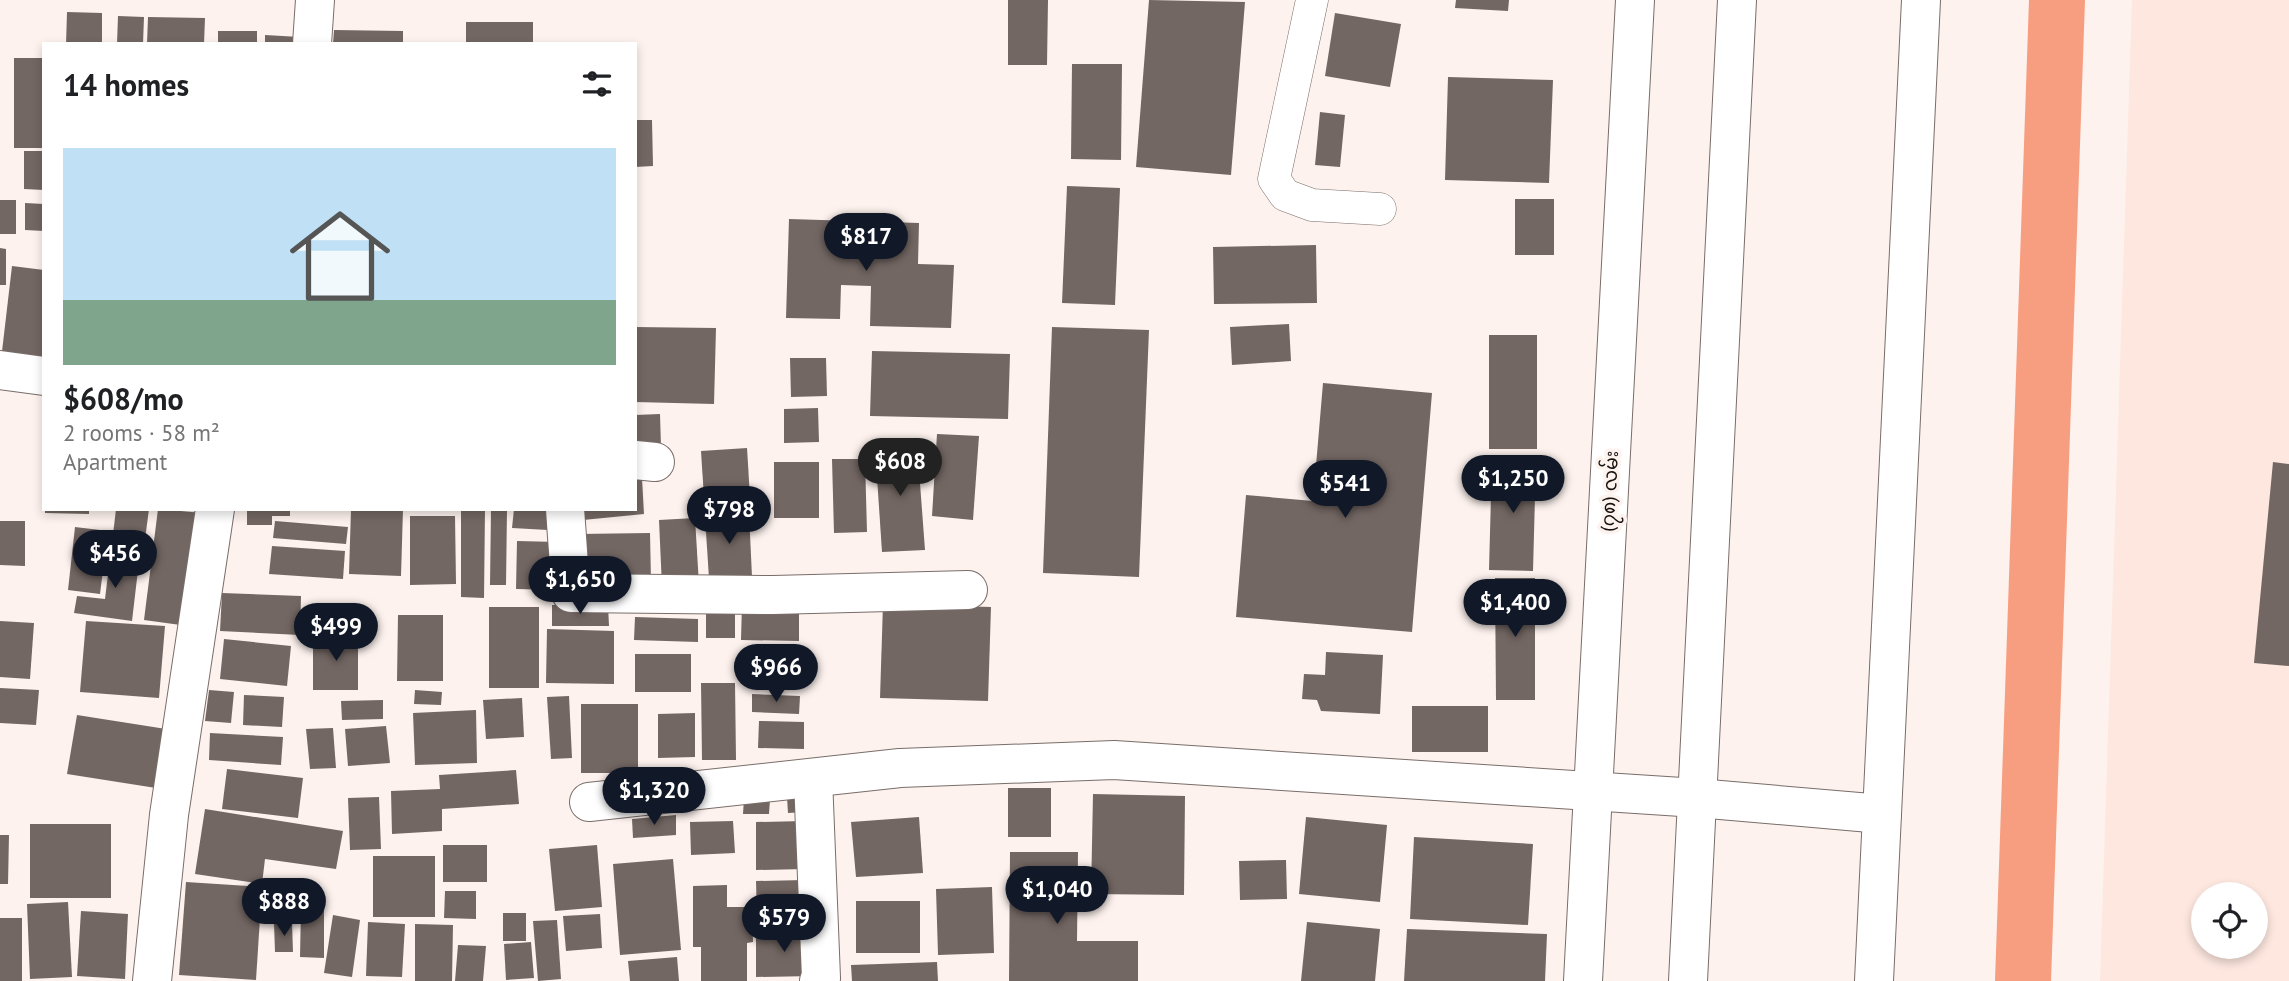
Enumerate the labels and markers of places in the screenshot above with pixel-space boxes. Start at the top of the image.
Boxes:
pin: $817 [825,214,907,273]
pin: $608 [859,438,941,498]
pin: $1,250 [1456,456,1570,515]
pin: $541 [1304,461,1386,520]
pin: $798 [688,486,770,546]
pin: $456 [74,530,156,590]
pin: $1,650 [523,556,637,616]
pin: $1,400 [1458,580,1572,639]
pin: $499 [295,604,377,663]
pin: $966 [735,644,817,704]
pin: $1,320 [597,768,711,827]
pin: $1,040 [1000,866,1114,926]
pin: $888 [243,878,325,938]
pin: $579 [743,894,825,954]

